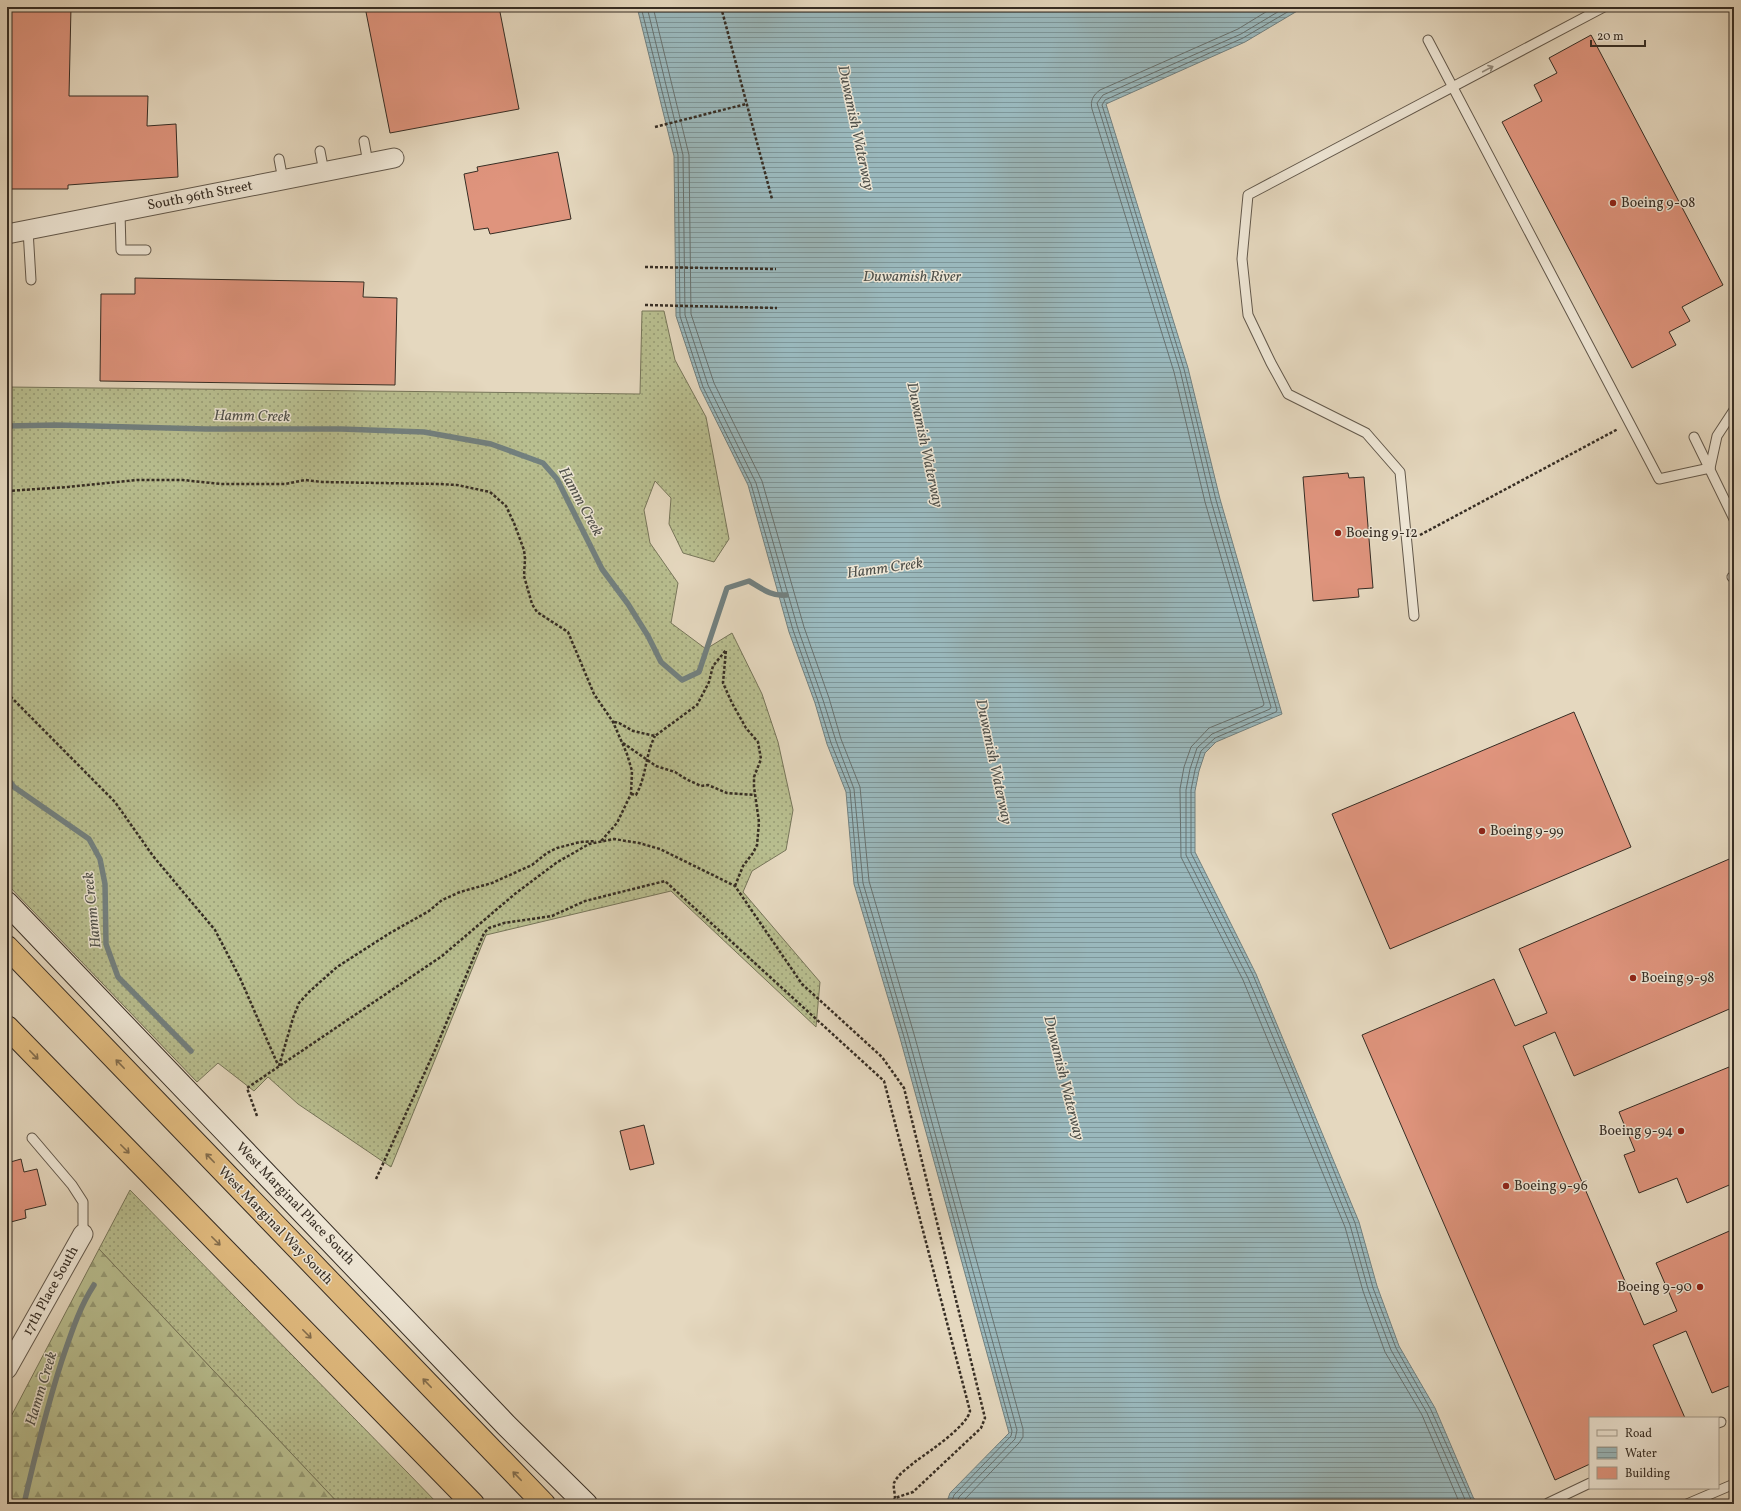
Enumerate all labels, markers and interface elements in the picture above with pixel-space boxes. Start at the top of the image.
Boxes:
scale bar [1591,22,1645,48]
text: 20 m [1597,29,1624,45]
water label: Duwamish Waterway [831,63,879,193]
one-way arrow [1482,64,1494,72]
street label: South 96th Street [146,176,254,216]
place label: Boeing 9-08 [1621,194,1695,213]
marker: Boeing 9-08 [1608,198,1618,208]
water label: Duwamish River [863,267,961,288]
water label: Duwamish Waterway [900,380,948,510]
water label: Hamm Creek [214,406,290,428]
water label: Hamm Creek [552,463,608,541]
place label: Boeing 9-12 [1346,524,1418,543]
marker: Boeing 9-12 [1333,528,1343,538]
water label: Hamm Creek [846,553,924,585]
water label: Duwamish Waterway [969,697,1017,827]
place label: Boeing 9-99 [1490,822,1564,841]
marker: Boeing 9-99 [1477,826,1487,836]
water label: Hamm Creek [79,871,107,949]
place label: Boeing 9-98 [1641,969,1714,988]
marker: Boeing 9-98 [1628,973,1638,983]
water label: Duwamish Waterway [1037,1014,1089,1143]
one-way arrow [29,1050,39,1060]
one-way arrow [115,1059,125,1069]
place label: Boeing 9-94 [1599,1122,1673,1141]
marker: Boeing 9-94 [1676,1126,1686,1136]
street label: West Marginal Place South [231,1138,359,1270]
one-way arrow [120,1144,130,1154]
one-way arrow [205,1153,215,1163]
street label: West Marginal Way South [213,1162,337,1290]
place label: Boeing 9-96 [1514,1177,1588,1196]
marker: Boeing 9-96 [1501,1181,1511,1191]
one-way arrow [211,1236,221,1246]
street label: 17th Place South [19,1243,83,1339]
place label: Boeing 9-90 [1617,1278,1692,1297]
marker: Boeing 9-90 [1695,1282,1705,1292]
one-way arrow [302,1329,312,1339]
water label: Hamm Creek [21,1349,63,1429]
one-way arrow [422,1378,431,1388]
legend [1589,1417,1719,1489]
text: Road [1625,1426,1652,1442]
text: Water [1625,1446,1657,1462]
text: Building [1625,1466,1670,1482]
one-way arrow [512,1471,522,1481]

